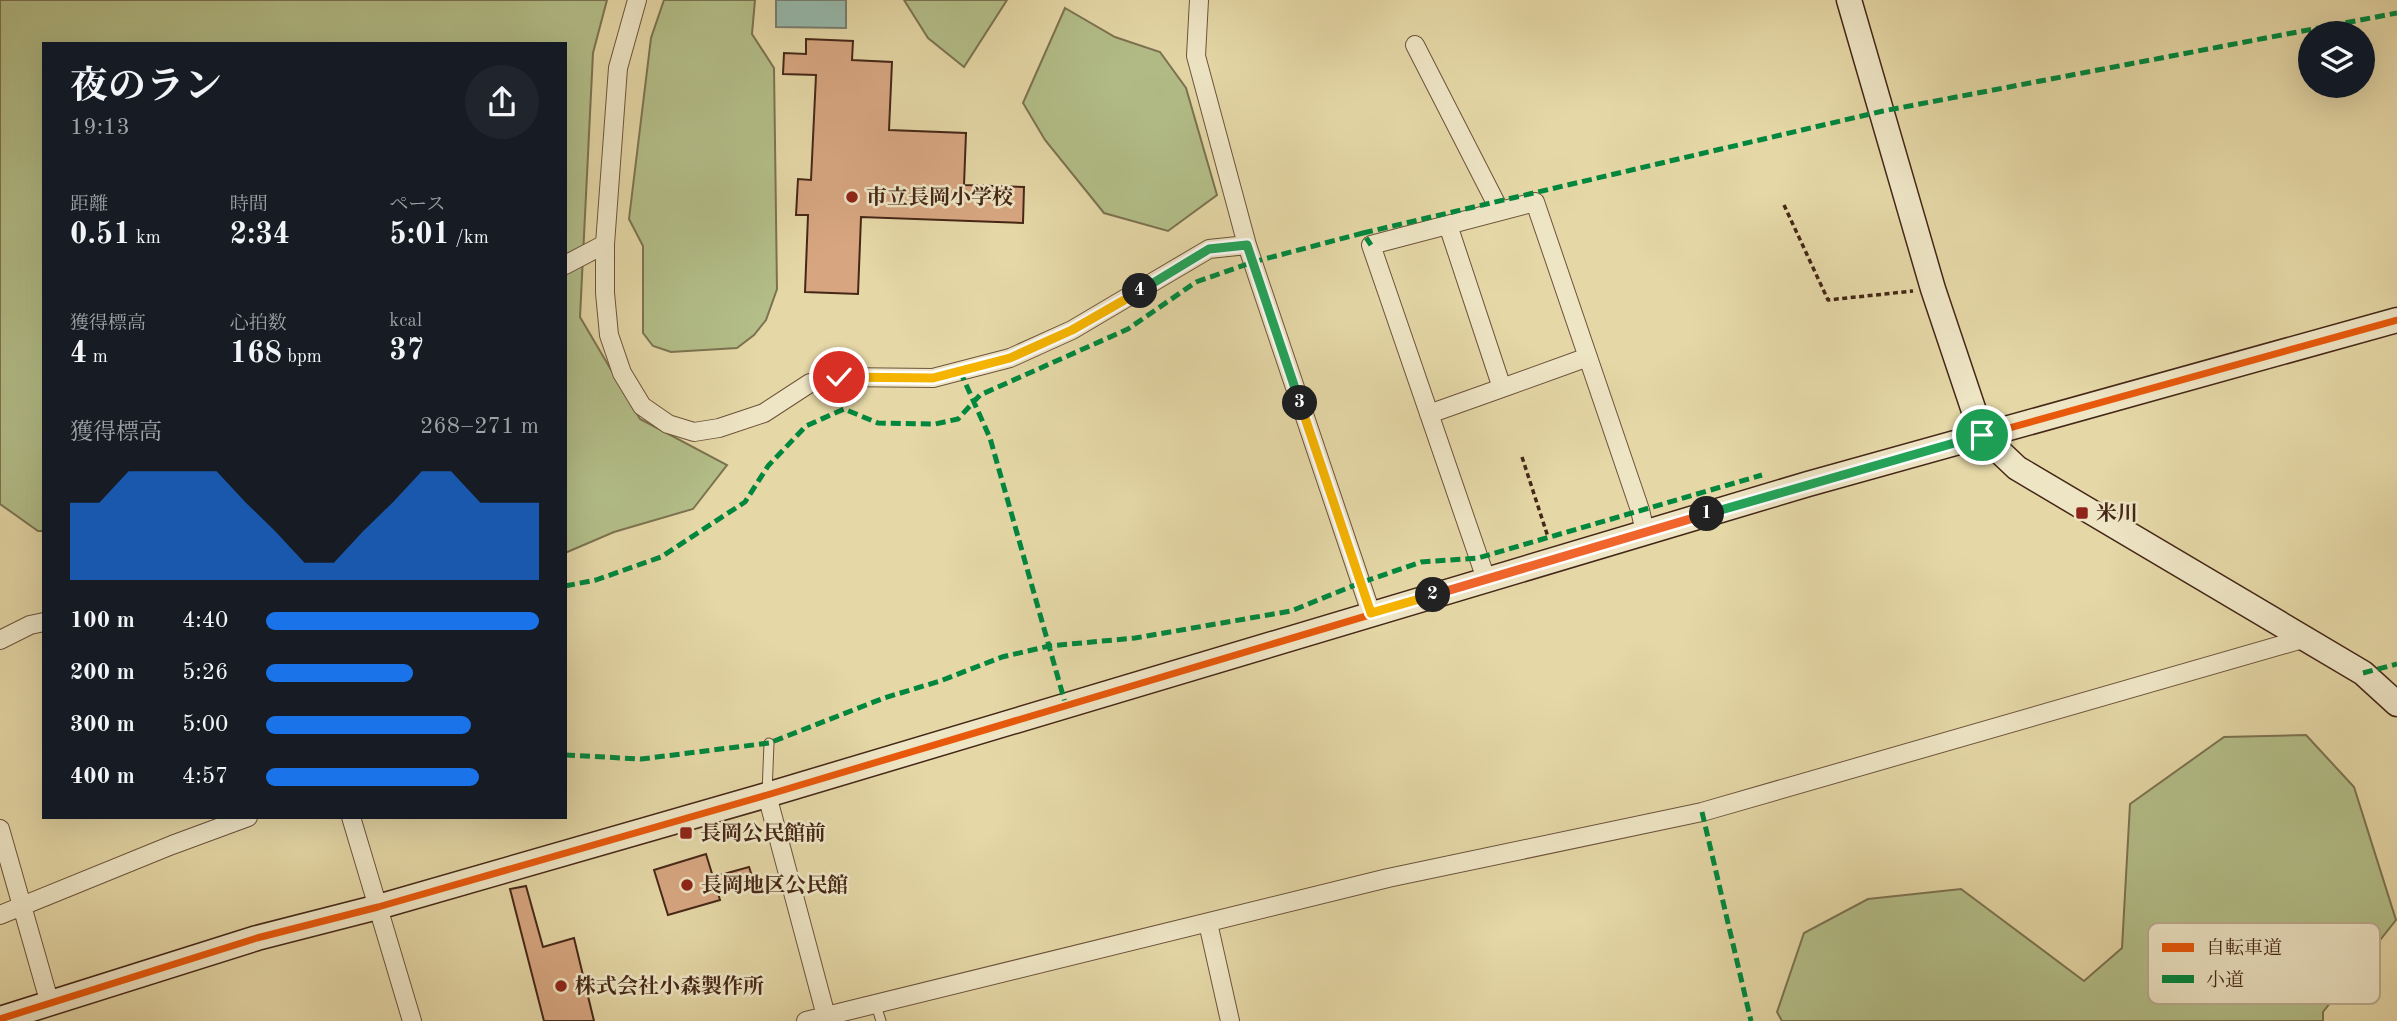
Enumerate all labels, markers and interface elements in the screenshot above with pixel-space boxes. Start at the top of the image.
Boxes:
map controls [2298,21,2375,98]
button: layers [2298,21,2375,98]
button: share [465,65,539,139]
text: 夜のラン [70,69,222,107]
text: 19:13 [70,116,130,139]
place label: 市立長岡小学校 [866,186,1013,209]
marker: 市立長岡小学校 [844,189,860,205]
text: 距離 [70,196,108,215]
text: 時間 [230,196,268,215]
text: ペース [389,196,445,215]
text: 0.51 [70,220,131,250]
text: 2:34 [230,220,290,250]
text: 5:01 [389,220,450,250]
text: km [131,229,161,248]
text: /km [450,229,489,248]
pin: 4 [1122,274,1158,308]
text: 4 [1134,281,1145,300]
text: kcal [389,312,422,331]
text: 獲得標高 [70,315,146,334]
text: 心拍数 [230,315,287,334]
text: 37 [389,336,424,366]
text: 4 [70,339,87,369]
text: 168 [230,339,282,369]
pin [809,347,869,407]
text: m [87,348,108,367]
text: bpm [282,348,322,367]
icon: check [820,358,858,396]
pin: 3 [1282,386,1318,420]
text: 3 [1294,393,1305,412]
pin [1952,405,2012,465]
text: 268–271 m [420,415,539,438]
icon: arrive [1963,416,2001,454]
text: 獲得標高 [70,421,162,444]
pin: 1 [1690,496,1724,532]
place label: 米川 [2096,502,2138,525]
text: 1 [1701,504,1712,523]
marker: 米川 [2074,505,2090,521]
pin: 2 [1416,578,1450,612]
text: 2 [1427,585,1438,604]
text: 100 m [70,609,135,632]
text: 4:40 [182,609,228,632]
text: 200 m [70,661,135,684]
text: 5:26 [182,661,228,684]
text: 300 m [70,713,135,736]
text: 5:00 [182,713,228,736]
text: 400 m [70,765,135,788]
text: 4:57 [182,765,228,788]
place label: 長岡公民館前 [700,822,826,845]
marker: 長岡公民館前 [678,825,694,841]
place label: 長岡地区公民館 [701,874,848,897]
marker: 長岡地区公民館 [679,877,695,893]
legend [2148,923,2380,1004]
text: 自転車道 [2206,937,2282,959]
text: 小道 [2206,970,2244,991]
place label: 株式会社小森製作所 [575,974,764,998]
marker: 株式会社小森製作所 [553,978,569,994]

